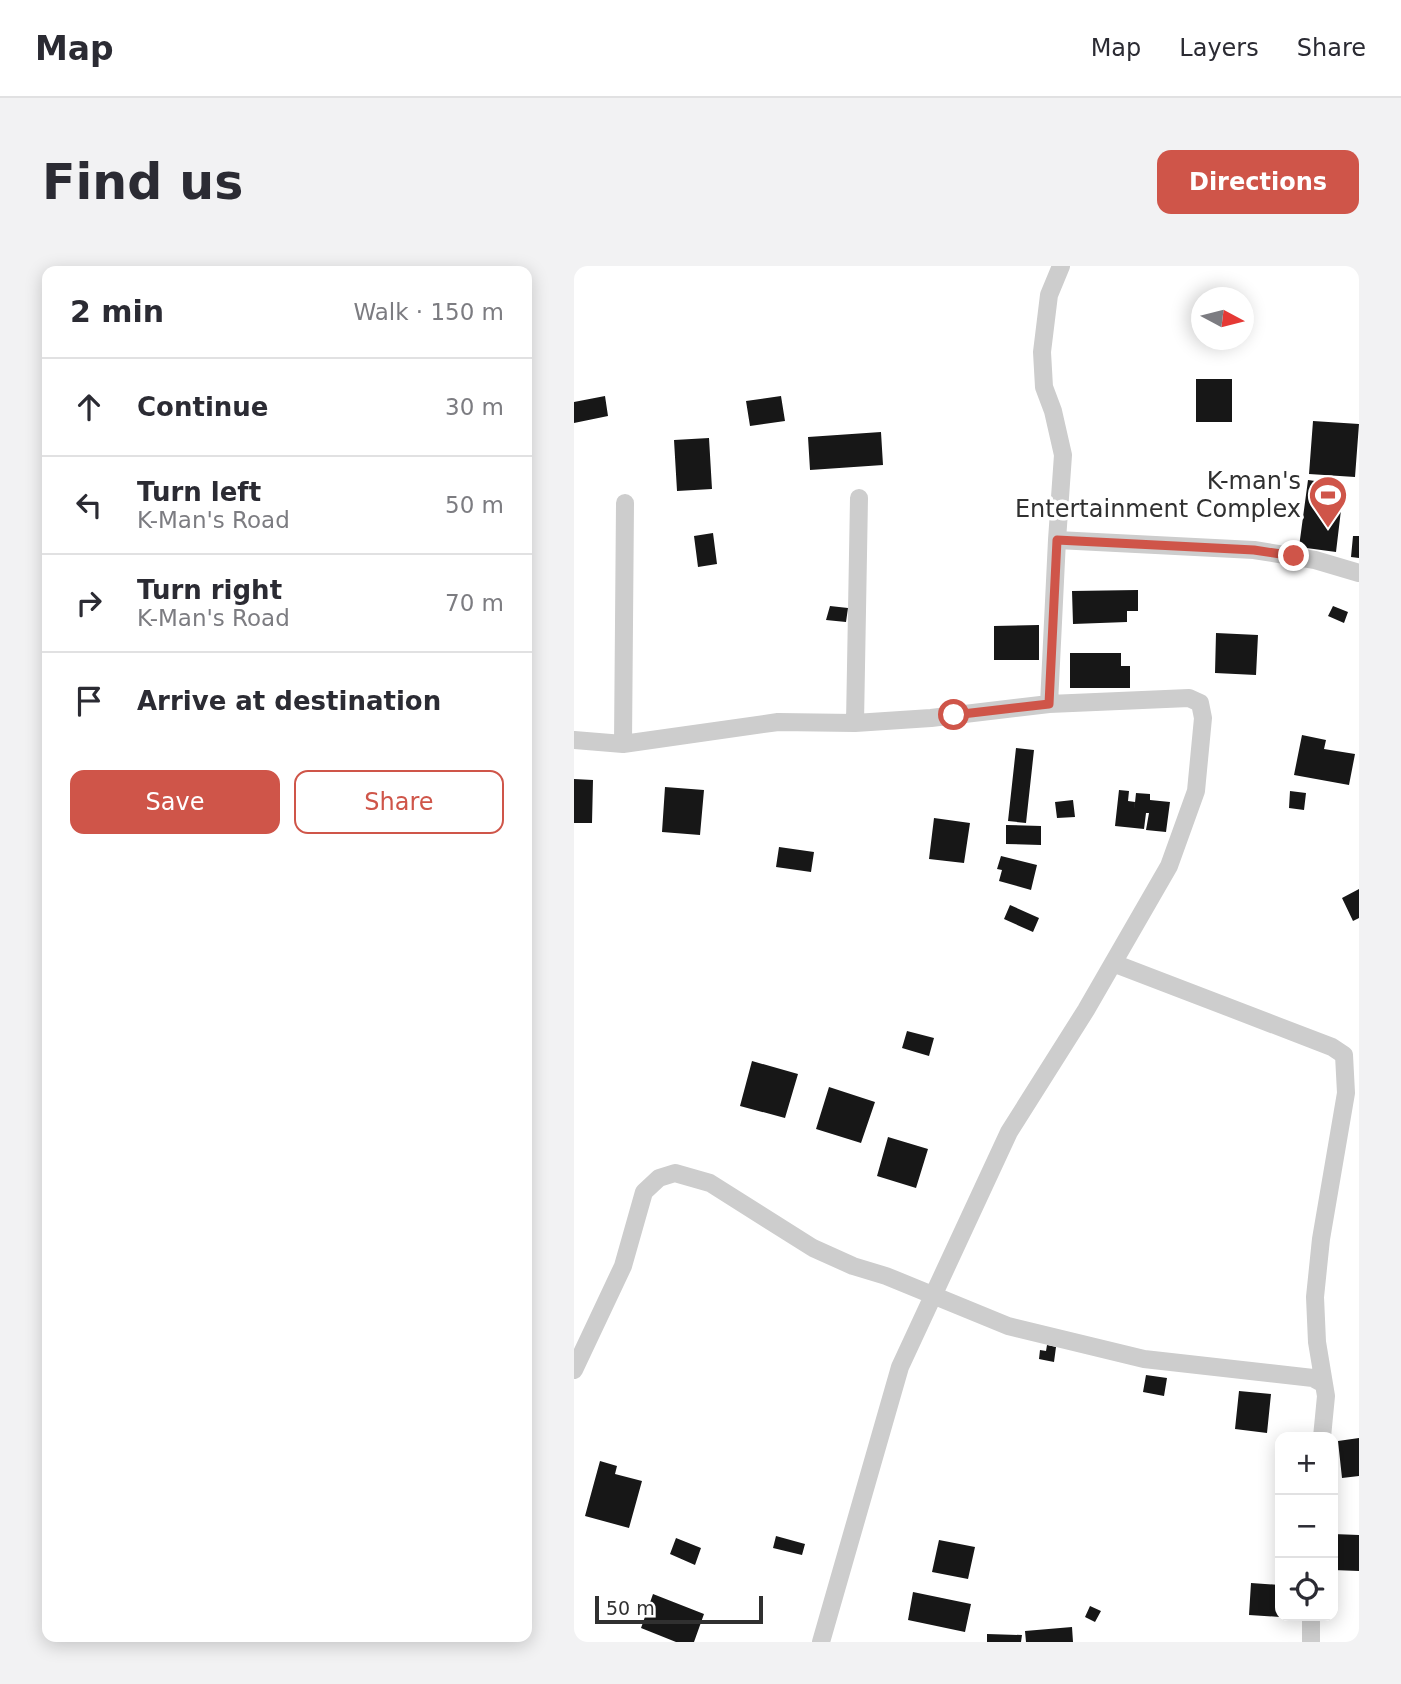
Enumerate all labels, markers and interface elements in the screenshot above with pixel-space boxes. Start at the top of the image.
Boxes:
text: Map [35,29,114,68]
text: Map [1091,34,1141,62]
text: Layers [1179,34,1259,62]
text: Share [1297,34,1366,62]
button: Directions [1157,150,1359,214]
text: Find us [42,154,243,211]
north arrow [1191,287,1254,350]
text: 2 min [70,294,164,329]
text: Walk · 150 m [353,299,504,325]
icon: ahead [70,388,108,426]
text: Continue [137,392,268,422]
text: 30 m [445,394,504,420]
place label: K-man's Entertainment Complex [1015,467,1301,523]
sports icon: K-man's Entertainment Complex [1307,474,1349,529]
text: Turn left [137,477,261,507]
icon: left [70,486,108,524]
text: 50 m [445,492,504,518]
text: K-Man's Road [137,507,290,533]
route end [1278,540,1309,571]
text: Turn right [137,575,282,605]
icon: right [70,584,108,622]
text: 70 m [445,590,504,616]
text: K-Man's Road [137,605,290,631]
icon: arrive [70,682,108,720]
text: Arrive at destination [137,686,441,716]
route start [938,699,969,730]
button: Save [70,770,280,834]
button: Share [294,770,504,834]
map controls [1275,1432,1338,1621]
button: + [1275,1432,1338,1495]
button: − [1275,1495,1338,1558]
button: locate [1275,1558,1338,1621]
scale bar [595,1593,763,1625]
text: 50 m [606,1597,655,1619]

